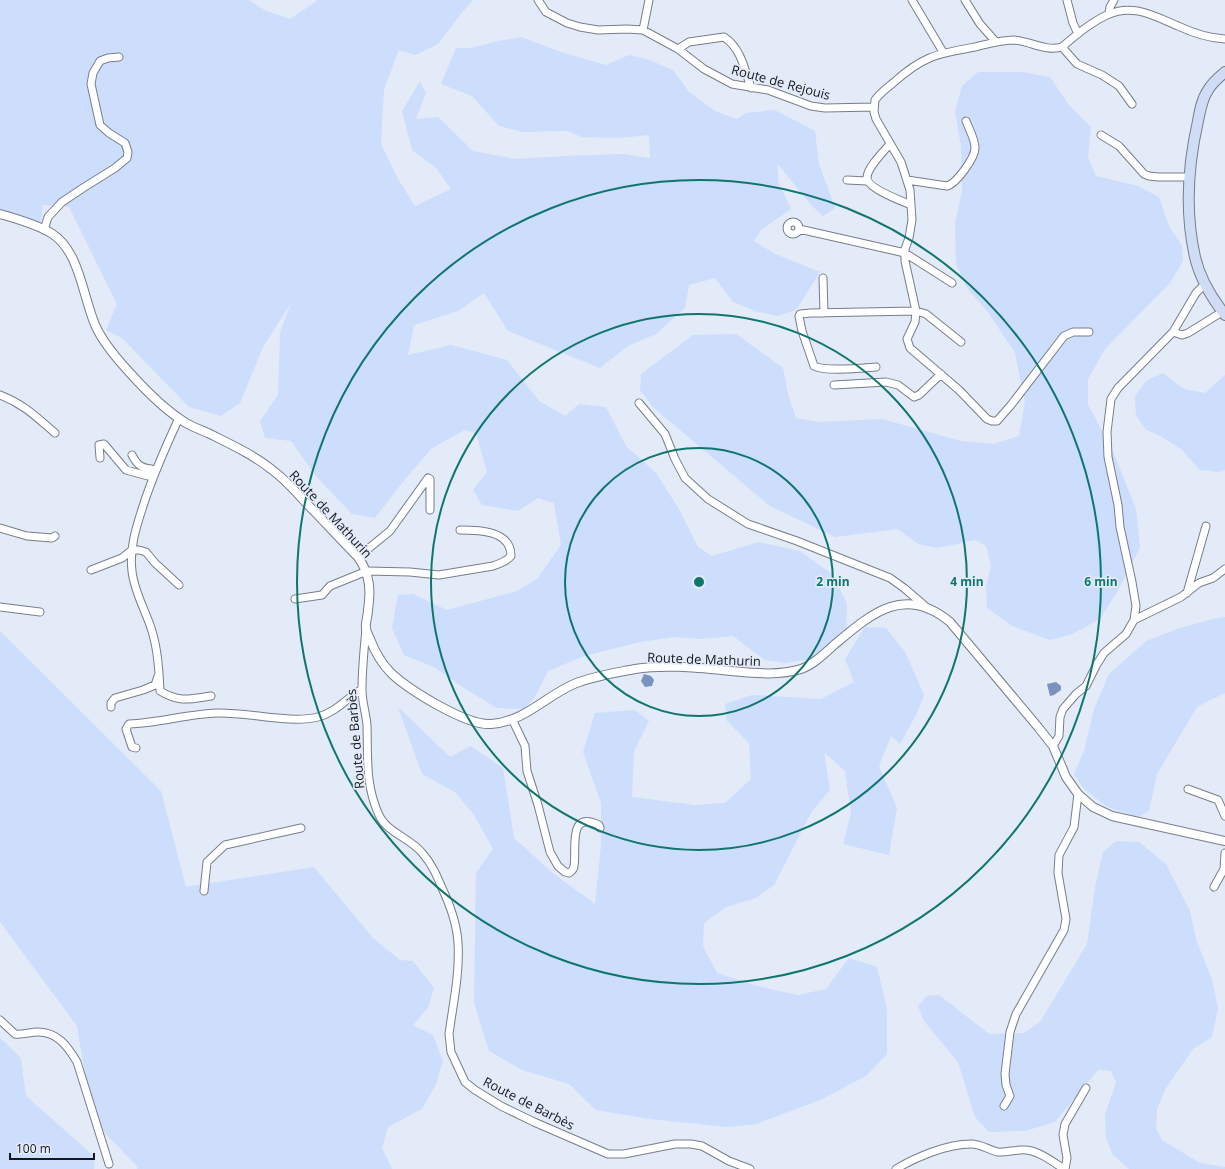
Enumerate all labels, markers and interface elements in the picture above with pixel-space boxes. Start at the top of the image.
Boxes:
street label: Route de Rejouis [730,60,832,104]
street label: Route de Mathurin [286,466,376,562]
text: 2 min [816,573,850,590]
text: 4 min [950,573,984,590]
text: 6 min [1084,573,1118,590]
centre of rings [692,575,706,589]
street label: Route de Mathurin [647,648,761,670]
street label: Route de Barbès [342,688,368,790]
street label: Route de Barbès [480,1072,578,1134]
scale bar [10,1135,94,1161]
text: 100 m [16,1140,51,1157]

